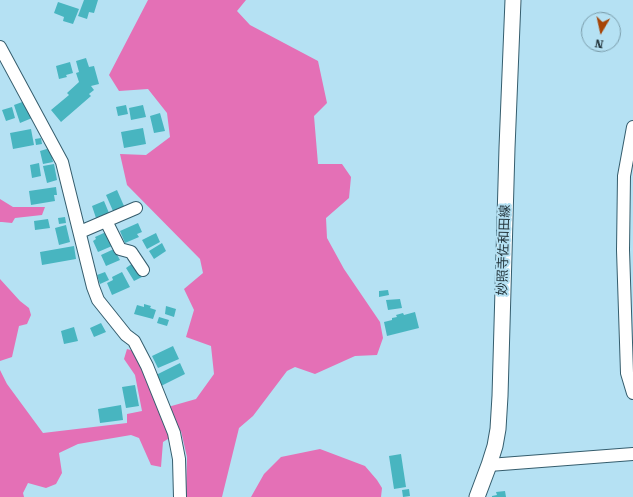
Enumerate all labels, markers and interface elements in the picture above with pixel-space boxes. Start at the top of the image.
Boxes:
north arrow [581,12,621,52]
text: N [594,36,604,50]
street label: 妙照寺佐和田線 [495,204,513,296]

